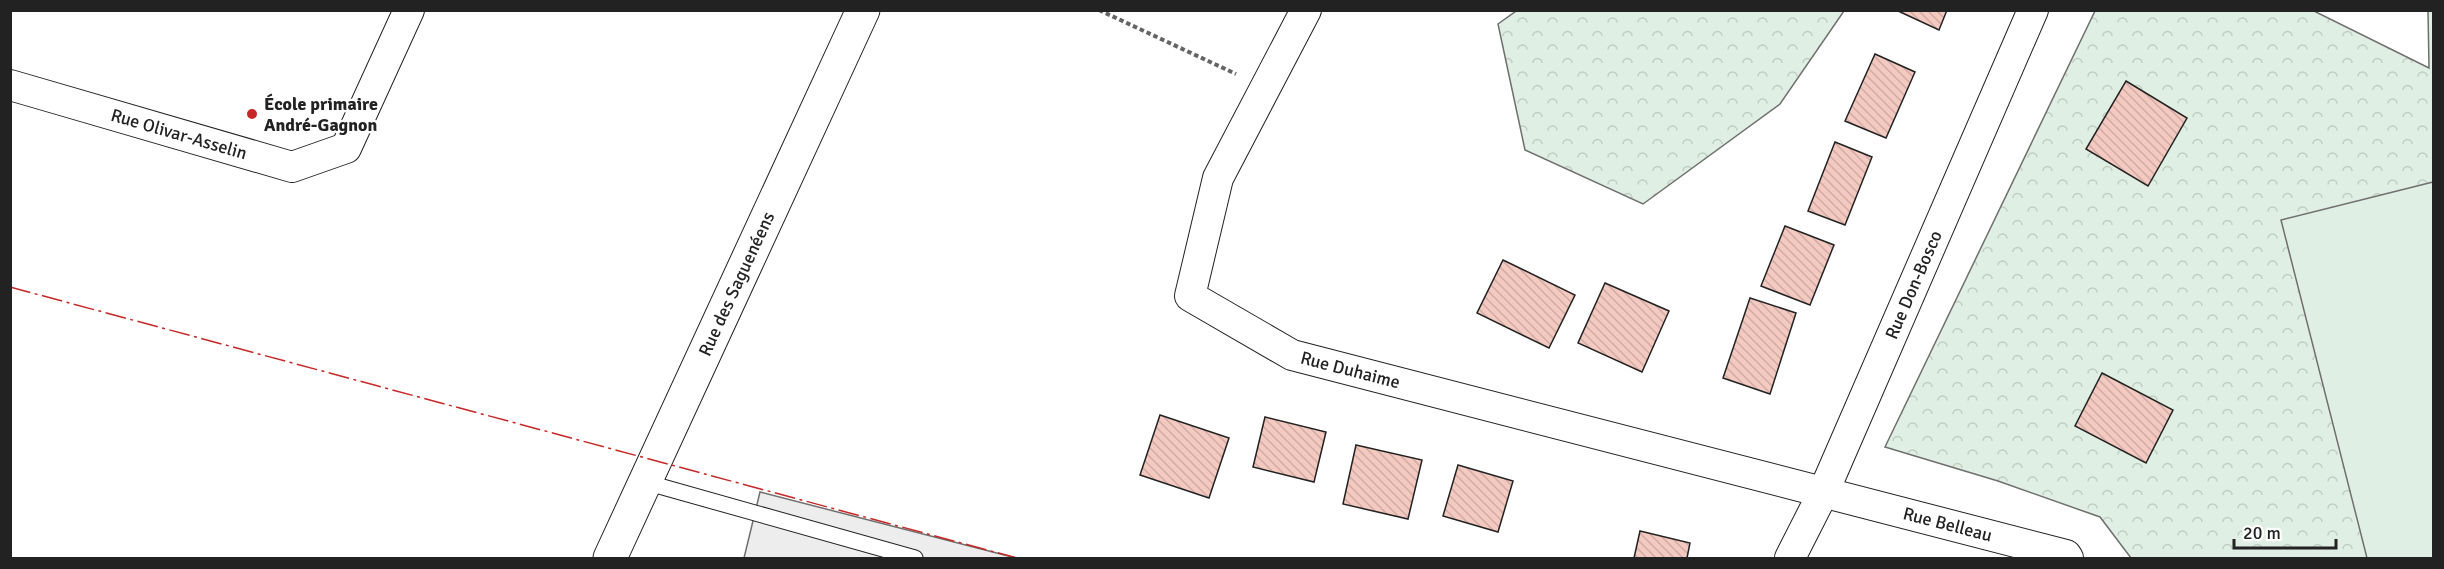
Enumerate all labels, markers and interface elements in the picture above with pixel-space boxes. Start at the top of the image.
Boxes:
place label: École primaire André-Gagnon [264,93,378,136]
street label: Rue Olivar-Asselin [108,104,250,164]
marker: École primaire André-Gagnon [245,107,259,121]
street label: Rue des Saguenéens [694,208,779,360]
street label: Rue Don-Bosco [1880,227,1947,342]
street label: Rue Duhaime [1298,347,1402,393]
street label: Rue Belleau [1901,502,1995,547]
scale bar [2234,512,2336,550]
text: 20 m [2243,522,2281,544]

